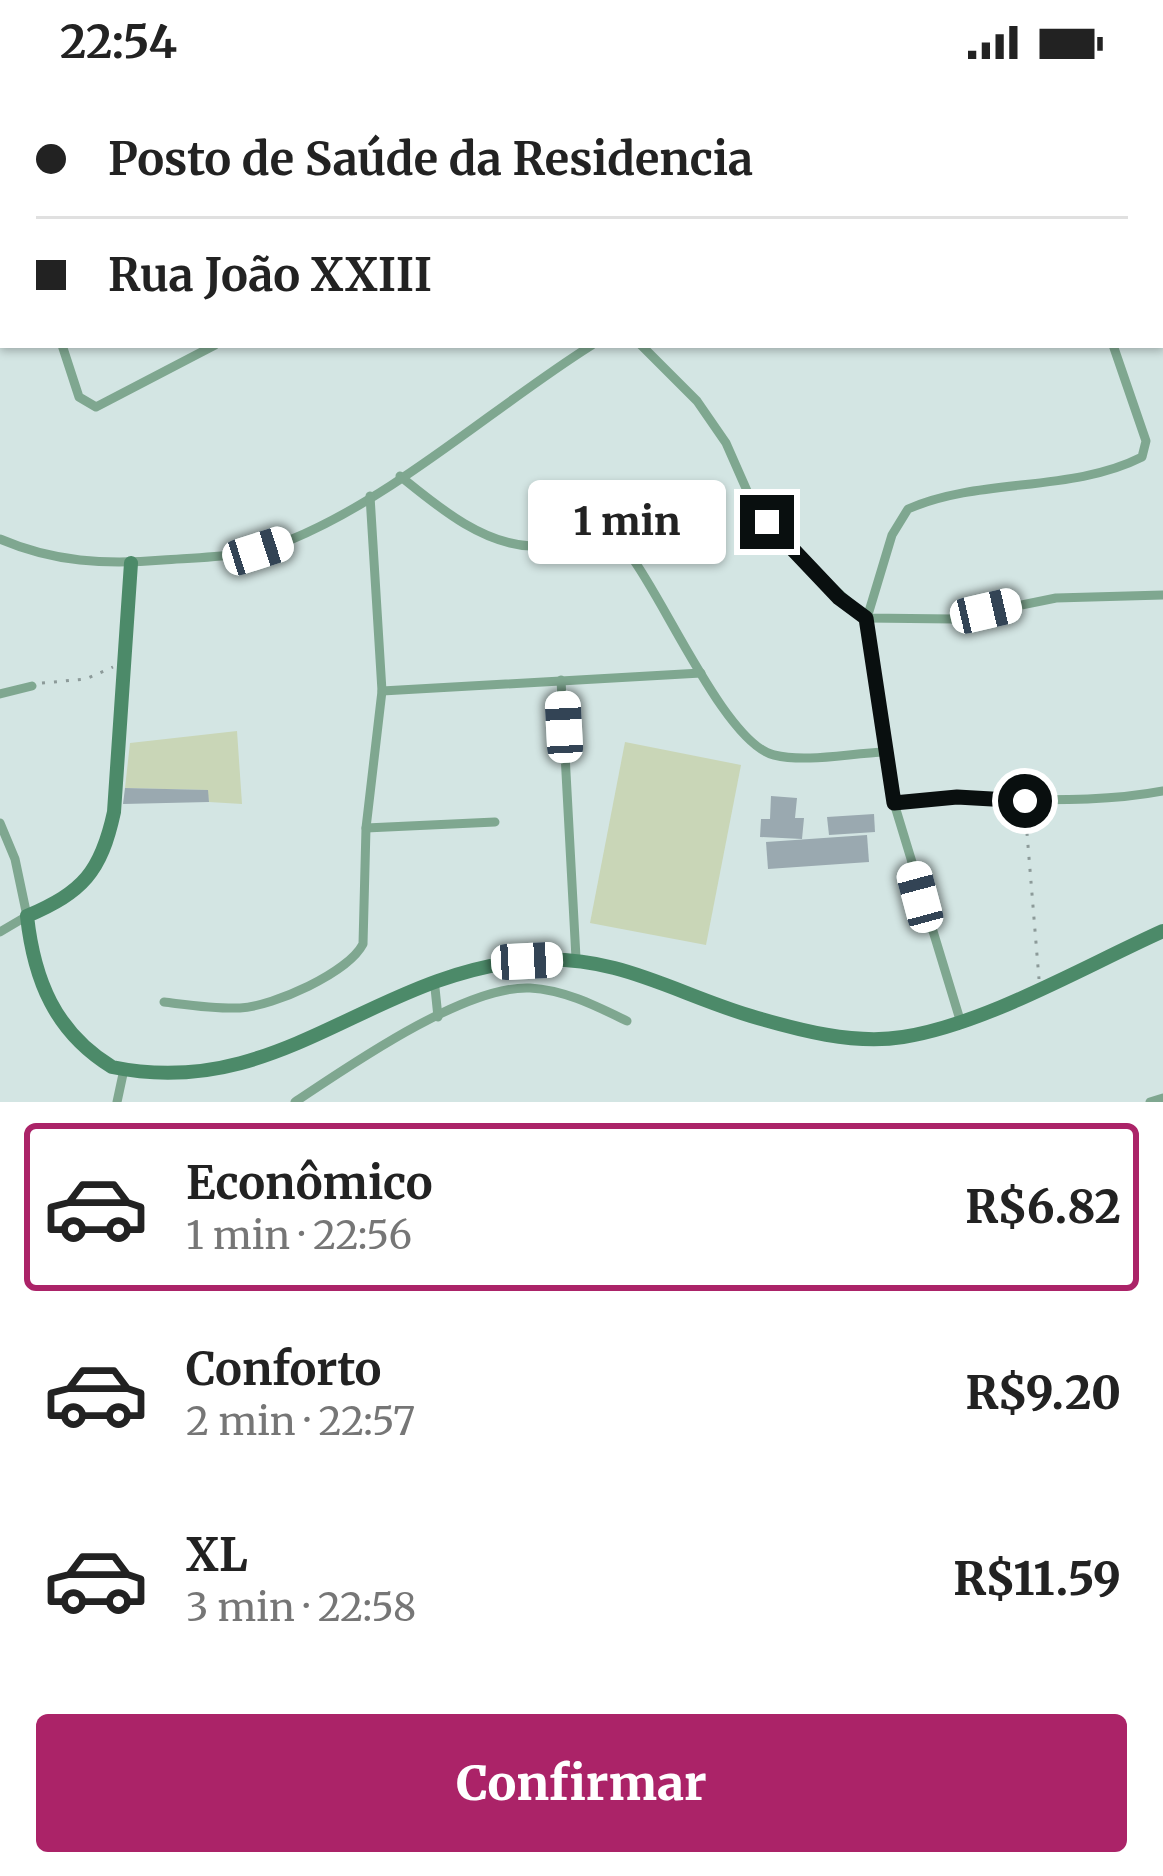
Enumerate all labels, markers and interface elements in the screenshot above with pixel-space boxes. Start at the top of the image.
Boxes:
text: 22:54 [60,14,177,70]
text: Posto de Saúde da Residencia [108,131,753,187]
text: Rua João XXIII [108,247,432,303]
callout: 1 min [527,480,725,564]
route end [740,495,794,549]
text: 1 min [574,497,680,546]
car [218,523,298,579]
car [947,585,1025,637]
car [544,690,584,764]
route start [998,774,1052,828]
car [893,858,947,936]
car [490,941,564,981]
icon: car [42,1153,150,1261]
text: Econômico [186,1155,433,1211]
text: R$6.82 [965,1179,1121,1235]
text: 1 min · 22:56 [186,1211,412,1260]
icon: car [42,1339,150,1447]
text: Conforto [186,1341,381,1397]
text: R$9.20 [966,1365,1121,1421]
text: 2 min · 22:57 [186,1397,415,1446]
icon: car [42,1525,150,1633]
text: XL [186,1527,248,1583]
text: R$11.59 [953,1551,1121,1607]
text: 3 min · 22:58 [186,1583,416,1632]
button: Confirmar [36,1714,1127,1852]

